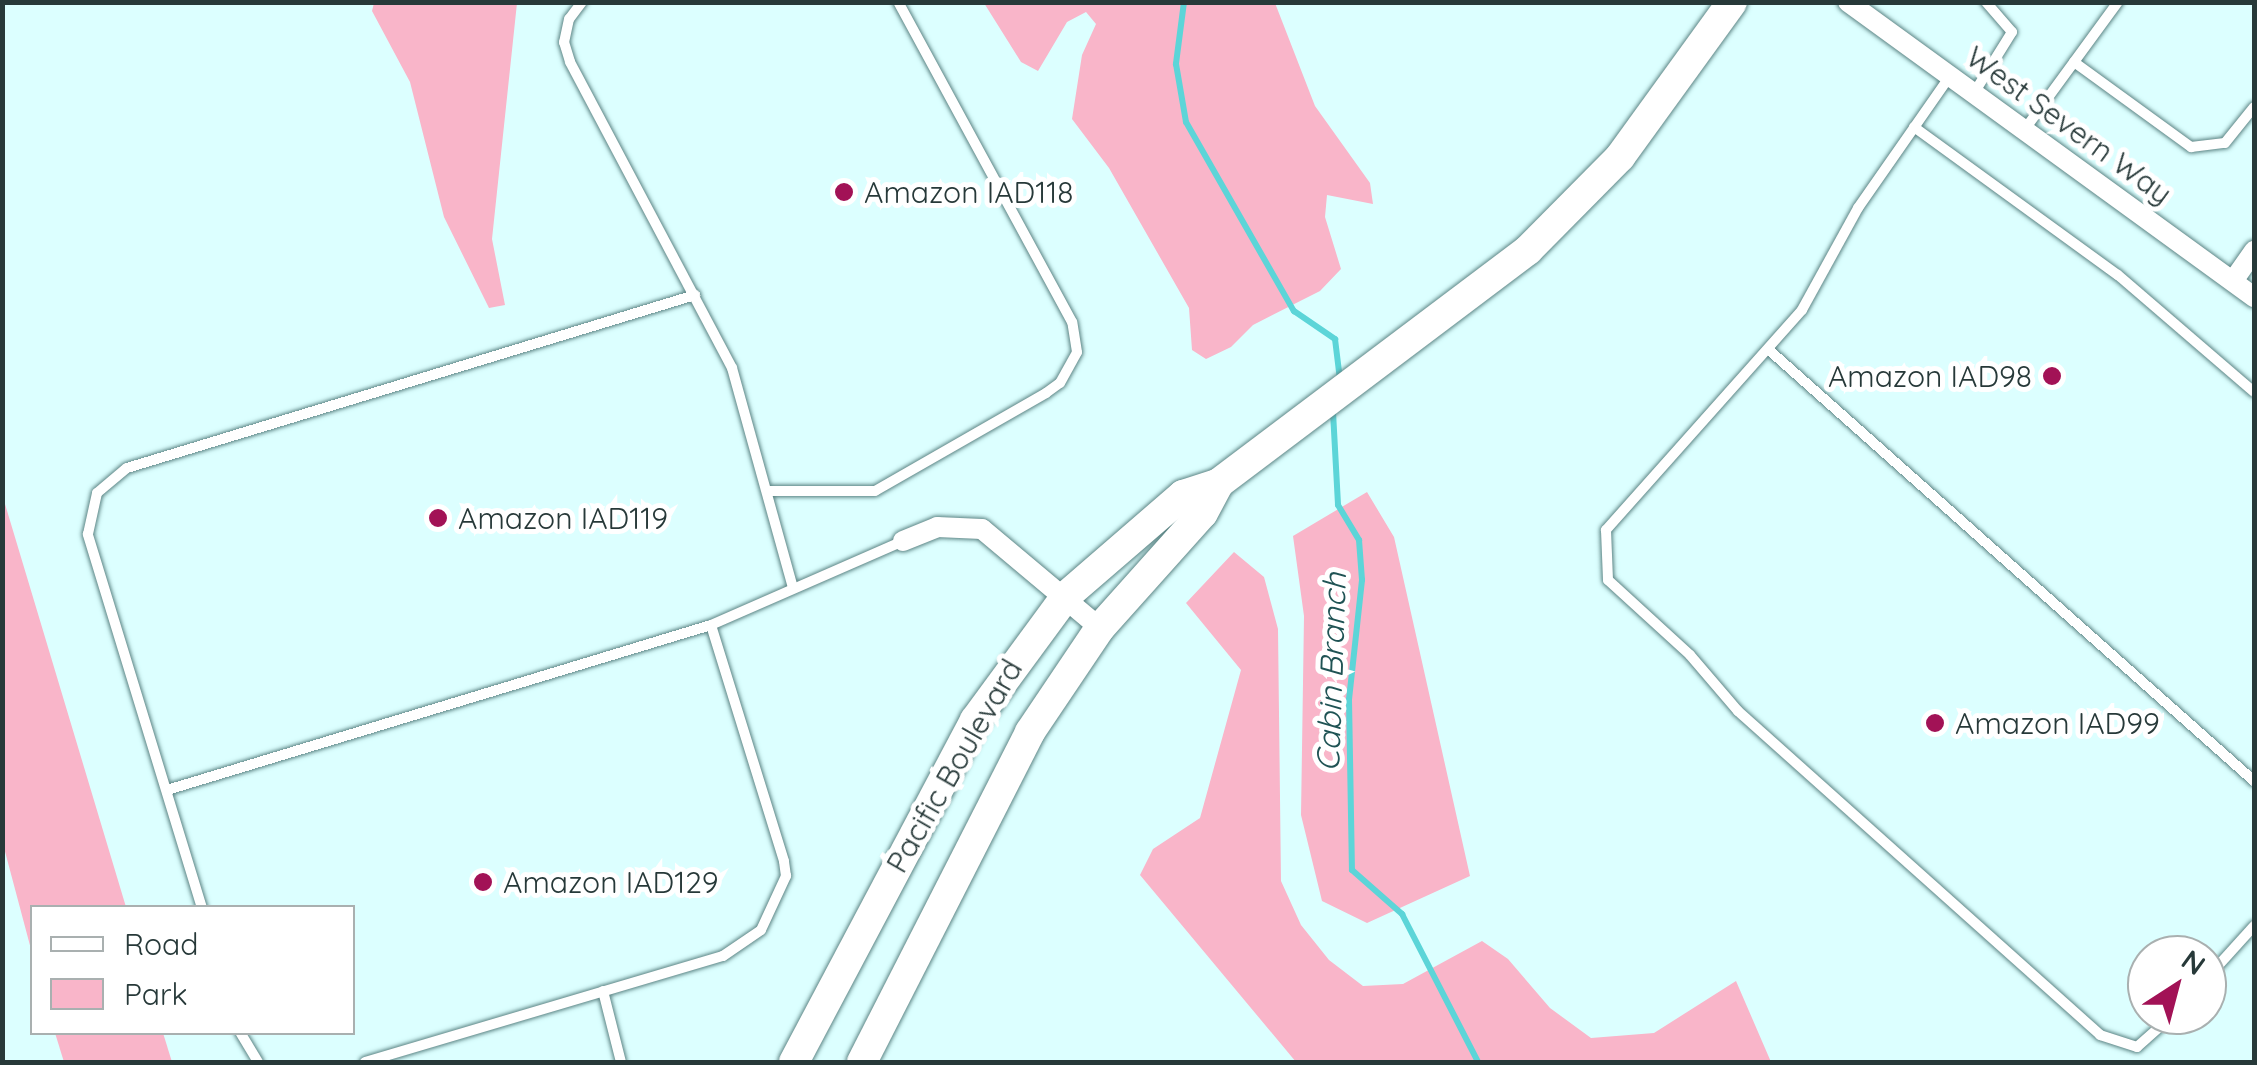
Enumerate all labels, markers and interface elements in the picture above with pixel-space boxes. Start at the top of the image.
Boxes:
street label: West Severn Way [1959,38,2179,212]
place label: Amazon IAD118 [864,174,1074,210]
marker: Amazon IAD118 [833,181,855,203]
place label: Amazon IAD98 [1828,358,2032,394]
marker: Amazon IAD98 [2041,365,2063,387]
place label: Amazon IAD119 [458,500,668,536]
marker: Amazon IAD119 [427,507,449,529]
water label: Cabin Branch [1308,572,1354,772]
street label: Pacific Boulevard [878,653,1030,879]
place label: Amazon IAD99 [1955,705,2160,741]
marker: Amazon IAD99 [1924,712,1946,734]
place label: Amazon IAD129 [503,864,719,900]
marker: Amazon IAD129 [472,871,494,893]
legend [30,905,355,1035]
text: Road [124,925,198,963]
north arrow [2127,935,2227,1035]
text: N [2175,942,2212,982]
text: Park [124,975,188,1013]

